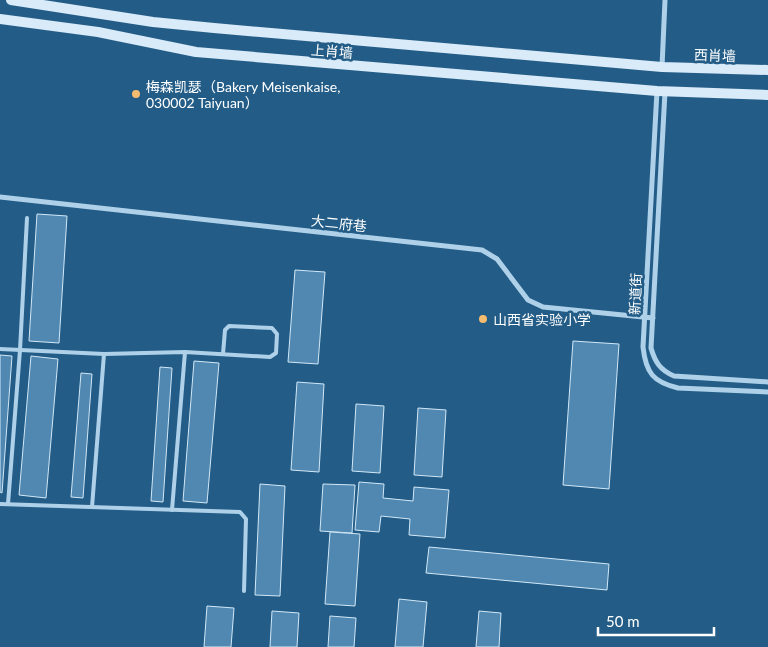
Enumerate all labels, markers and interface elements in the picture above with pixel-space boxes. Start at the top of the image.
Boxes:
street label: 上肖墙 [310,41,354,61]
street label: 西肖墙 [694,46,736,64]
place label: 梅森凯瑟（Bakery Meisenkaise, 030002 Taiyuan） [146,78,340,111]
marker: 梅森凯瑟（Bakery Meisenkaise, 030002 Taiyuan） [130,88,142,100]
street label: 大二府巷 [310,212,368,234]
street label: 新道街 [625,273,645,315]
place label: 山西省实验小学 [493,311,591,328]
marker: 山西省实验小学 [477,313,489,325]
scale bar [598,604,714,636]
text: 50 m [606,612,640,630]

